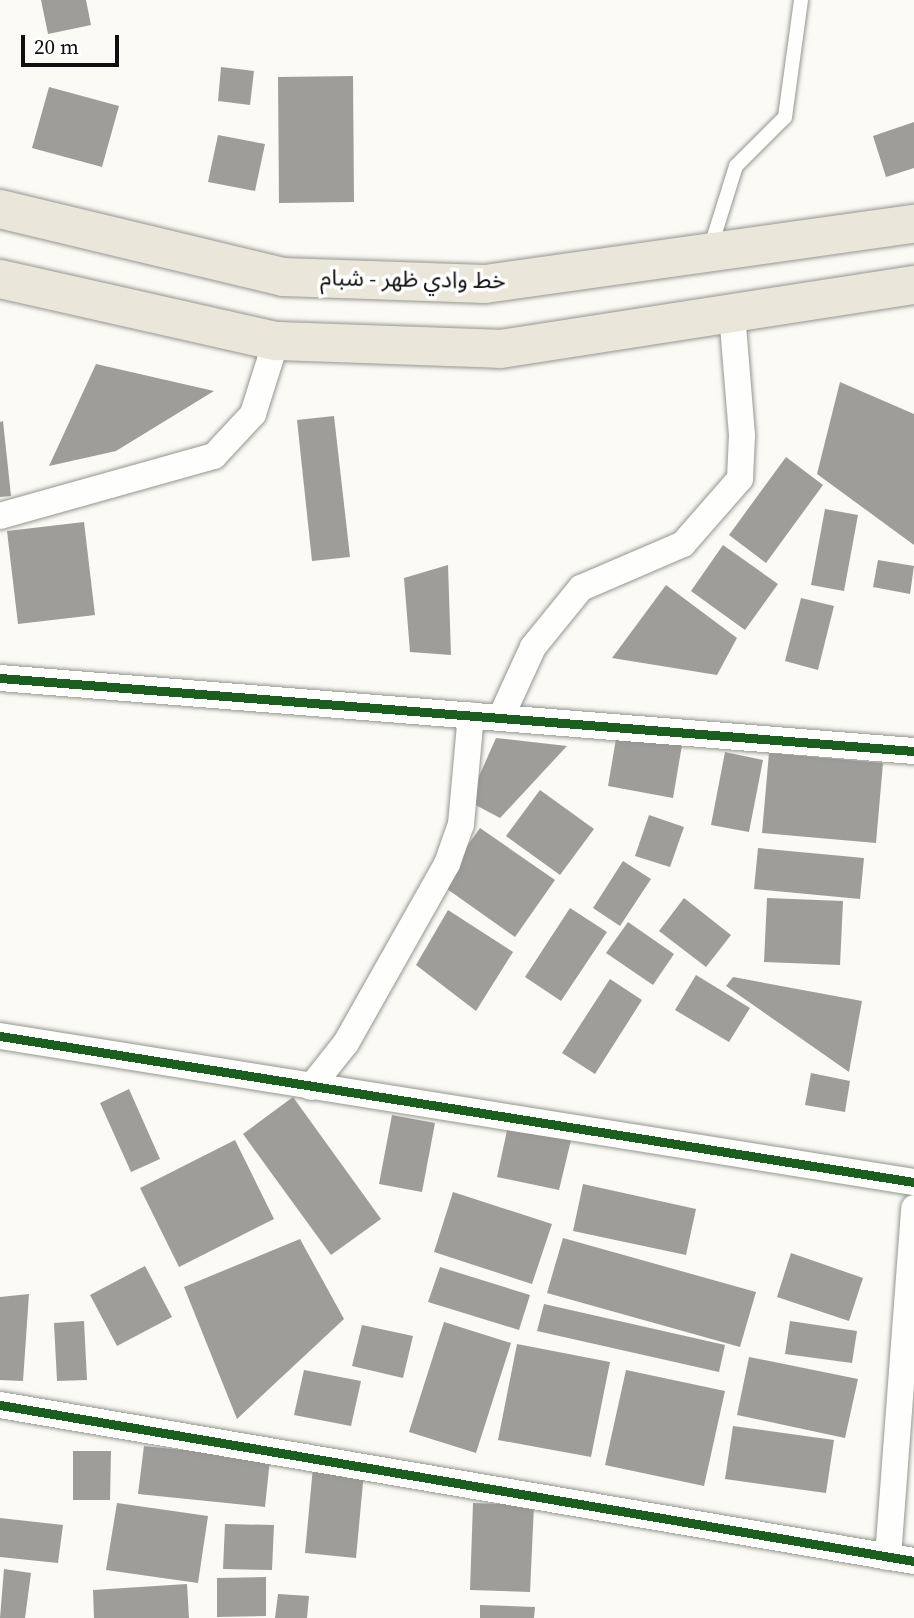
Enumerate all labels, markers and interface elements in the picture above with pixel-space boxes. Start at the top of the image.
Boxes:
scale bar [24,21,122,65]
text: 20 m [34,32,79,61]
street label: خط وادي ظهر - شبام [320,264,506,294]

